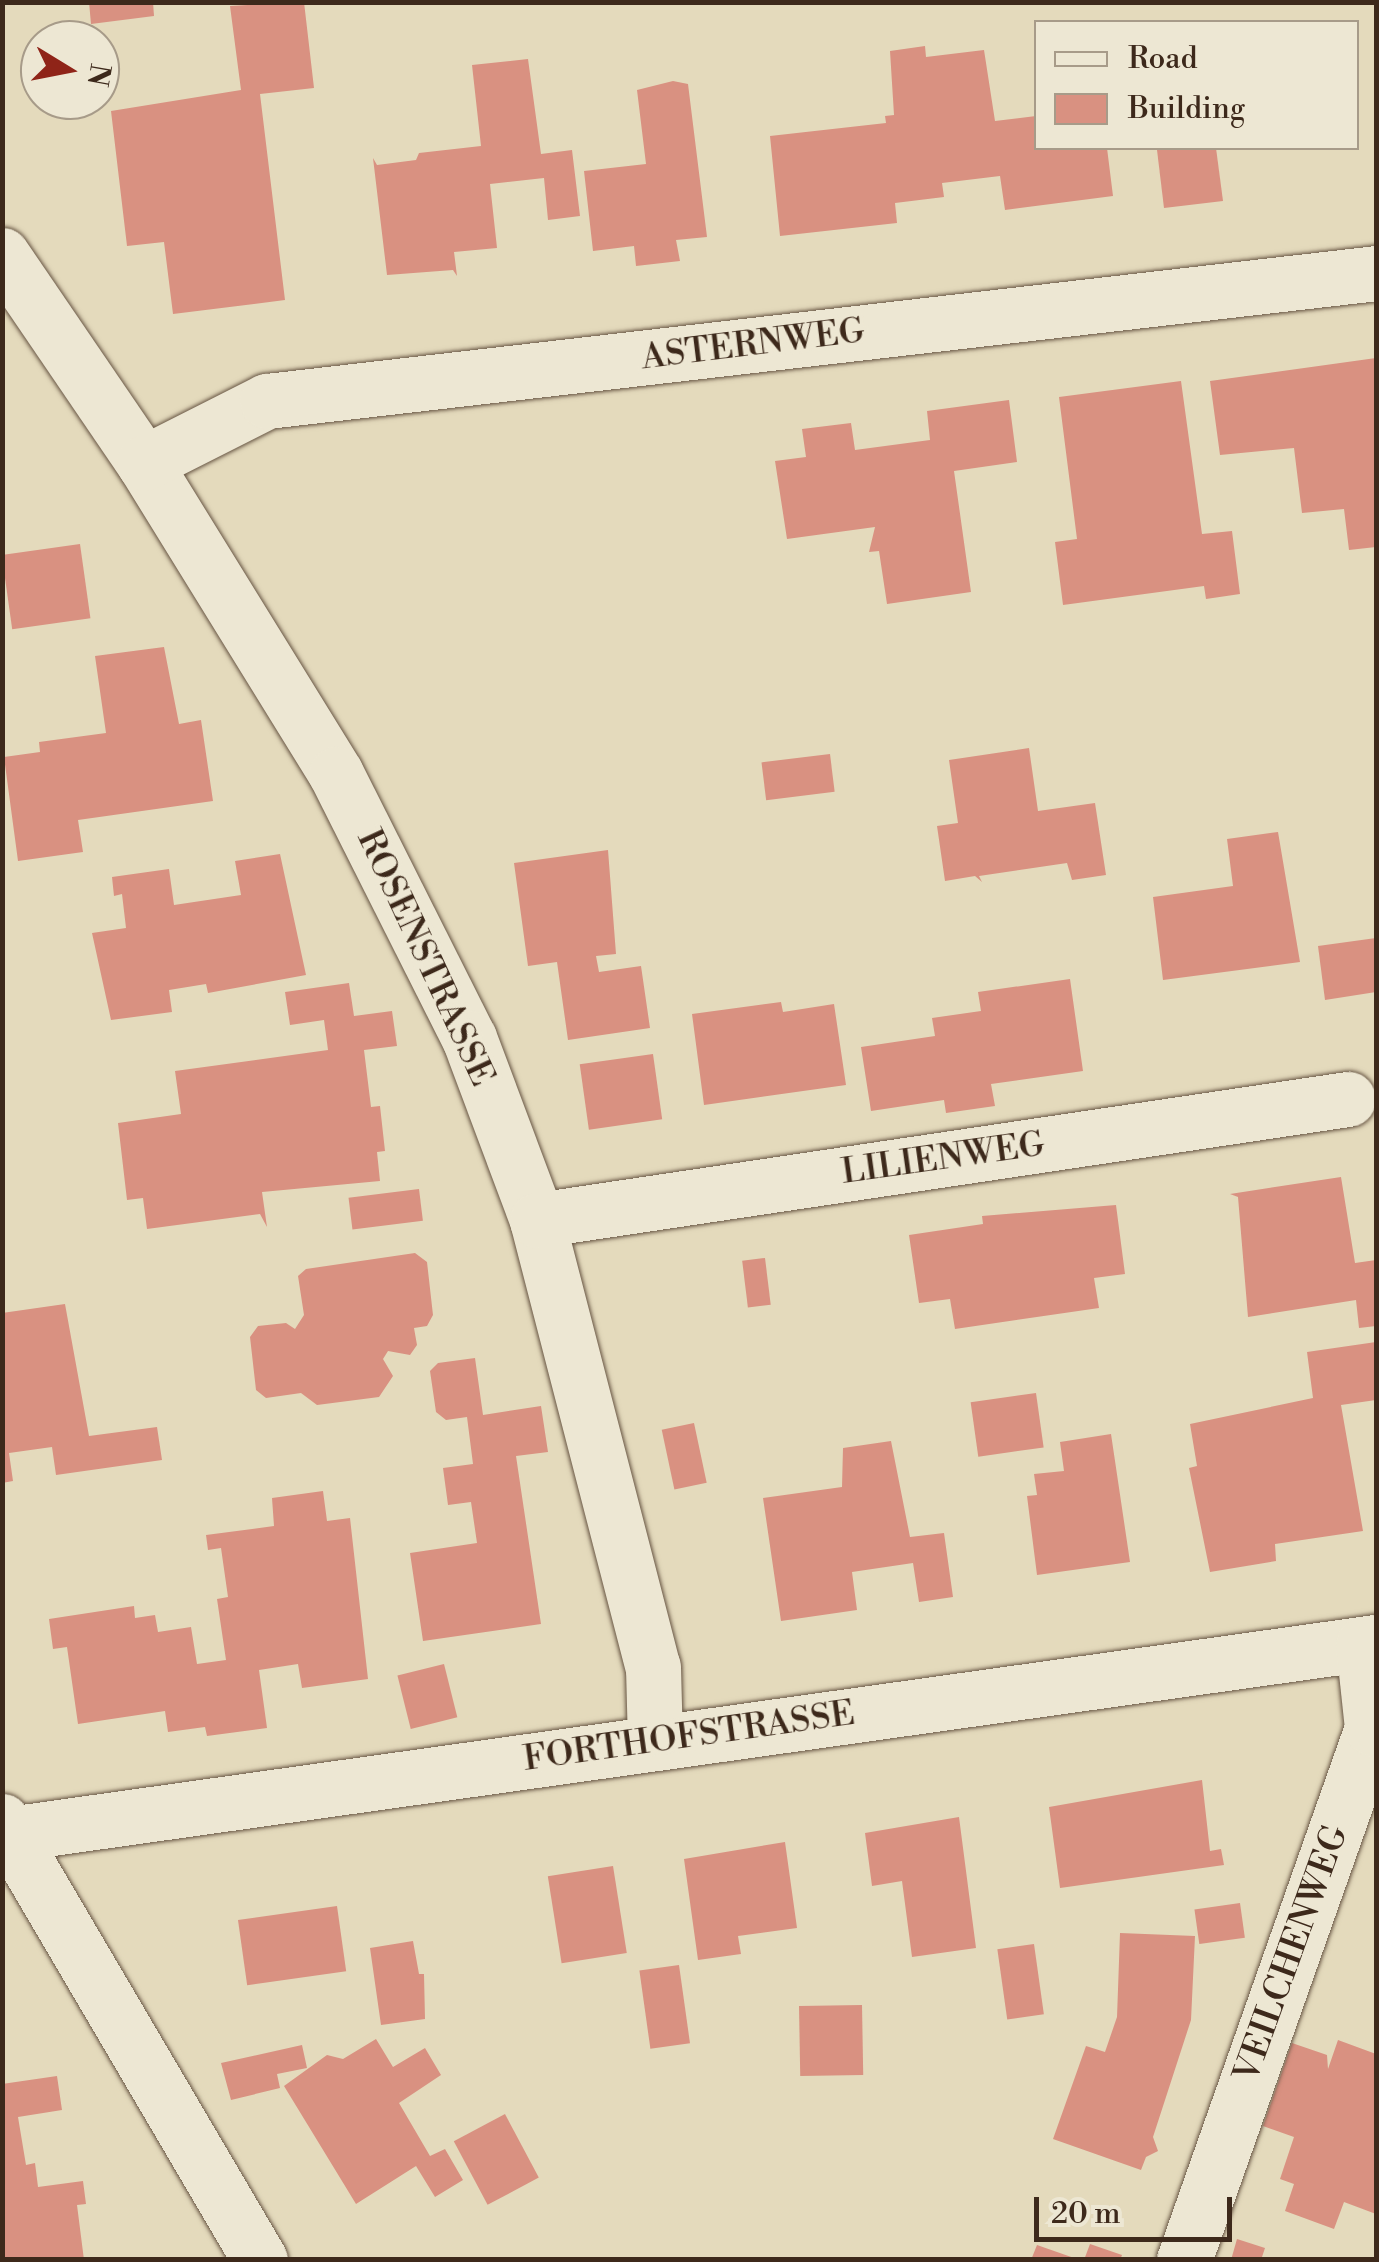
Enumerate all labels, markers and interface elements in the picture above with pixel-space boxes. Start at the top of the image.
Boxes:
north arrow [20,20,120,120]
legend [1034,20,1359,150]
text: Road [1128,40,1198,78]
text: N [79,61,117,89]
text: Building [1128,90,1245,128]
street label: ASTERNWEG [639,310,867,380]
street label: ROSENSTRASSE [347,823,503,1093]
street label: LILIENWEG [839,1124,1047,1194]
street label: FORTHOFSTRASSE [521,1693,857,1781]
street label: VEILCHENWEG [1226,1820,1358,2088]
scale bar [1039,2177,1236,2239]
text: 20 m [1051,2195,1120,2233]

